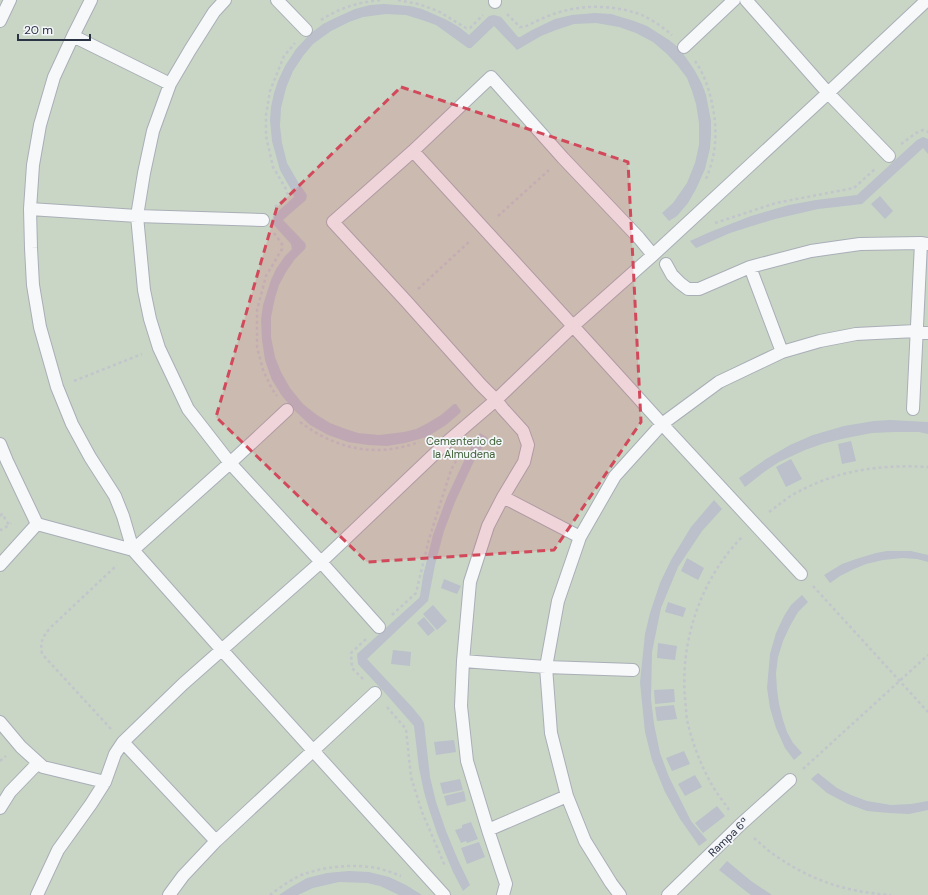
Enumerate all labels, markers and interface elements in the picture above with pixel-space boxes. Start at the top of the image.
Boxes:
scale bar [18,16,90,42]
text: 20 m [24,22,53,38]
park label: Cementerio de la Almudena [426,434,502,461]
street label: Rampa 6ª [705,815,751,859]

